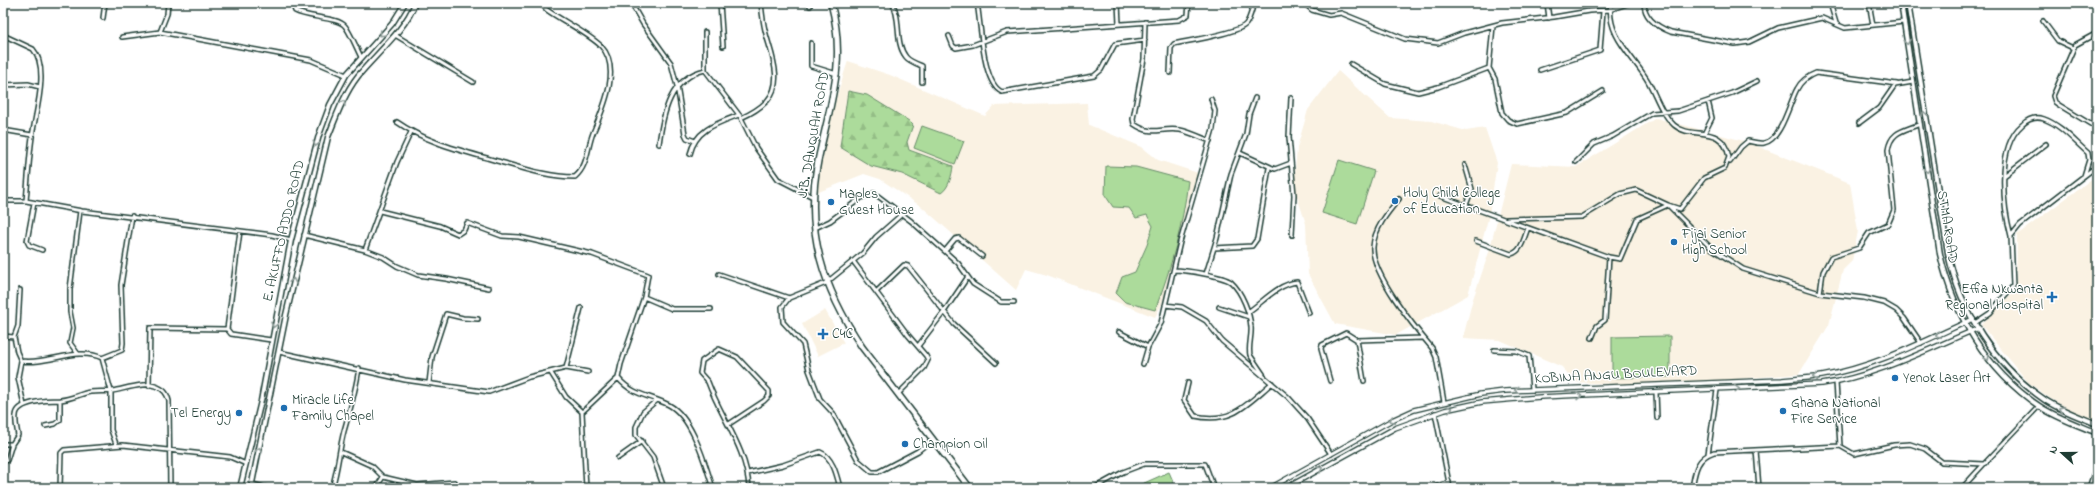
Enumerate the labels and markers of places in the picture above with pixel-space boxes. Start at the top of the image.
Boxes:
place label: Holy Child College of Education [1403,183,1501,220]
place label: Maples Guest House [839,184,915,221]
marker: Holy Child College of Education [1390,196,1400,206]
marker: Maples Guest House [826,197,836,207]
place label: Fijai Senior High School [1681,224,1747,262]
marker: Fijai Senior High School [1669,237,1679,247]
place label: Effia Nkwanta Regional Hospital [1945,279,2043,317]
marker: Effia Nkwanta Regional Hospital [2046,291,2058,303]
place label: C4C [832,324,853,345]
marker: C4C [817,328,829,340]
place label: Yenok Laser Art [1903,368,1991,389]
marker: Yenok Laser Art [1890,373,1900,383]
place label: Miracle Life Family Chapel [291,390,374,428]
place label: Ghana National Fire Service [1790,393,1880,430]
place label: Tel Energy [171,403,231,425]
marker: Miracle Life Family Chapel [279,403,289,413]
marker: Ghana National Fire Service [1778,406,1788,416]
marker: Tel Energy [234,408,244,418]
place label: Champion Oil [913,434,988,455]
marker: Champion Oil [900,439,910,449]

